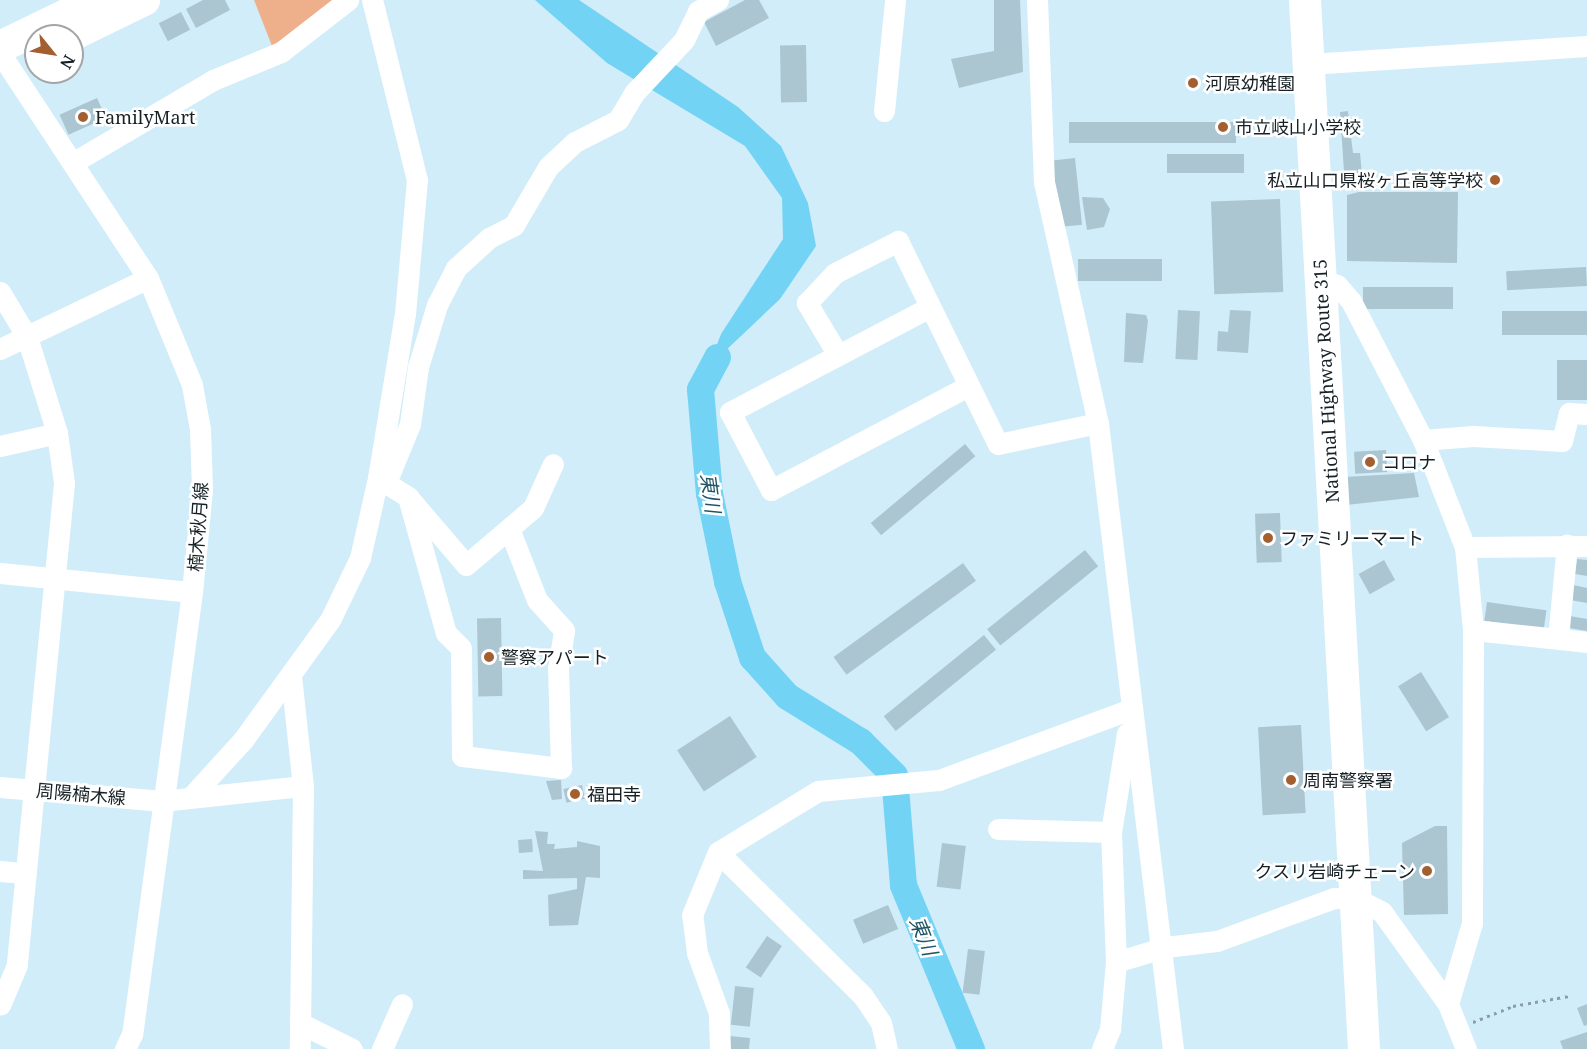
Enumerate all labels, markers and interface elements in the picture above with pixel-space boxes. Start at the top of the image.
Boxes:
north arrow [24,24,84,84]
text: N [55,51,81,73]
place label: 河原幼稚園 [1205,72,1295,94]
marker: 河原幼稚園 [1186,76,1200,90]
place label: FamilyMart [95,106,195,128]
marker: FamilyMart [76,110,90,124]
place label: 市立岐山小学校 [1235,116,1361,138]
marker: 市立岐山小学校 [1216,120,1230,134]
place label: 私立山口県桜ヶ丘高等学校 [1267,169,1483,191]
marker: 私立山口県桜ヶ丘高等学校 [1488,173,1502,187]
street label: National Highway Route 315 [1309,259,1343,503]
place label: コロナ [1382,451,1436,473]
marker: コロナ [1363,455,1377,469]
water label: 東川 [696,472,726,514]
street label: 楠木秋月線 [184,481,212,573]
place label: ファミリーマート [1280,527,1424,549]
marker: ファミリーマート [1261,531,1275,545]
place label: 警察アパート [501,646,609,668]
marker: 警察アパート [482,650,496,664]
place label: 周南警察署 [1303,769,1393,791]
marker: 周南警察署 [1284,773,1298,787]
street label: 周陽楠木線 [35,779,127,809]
place label: 福田寺 [587,783,641,805]
marker: 福田寺 [568,787,582,801]
place label: クスリ岩崎チェーン [1253,860,1415,882]
marker: クスリ岩崎チェーン [1420,864,1434,878]
water label: 東川 [905,913,943,959]

